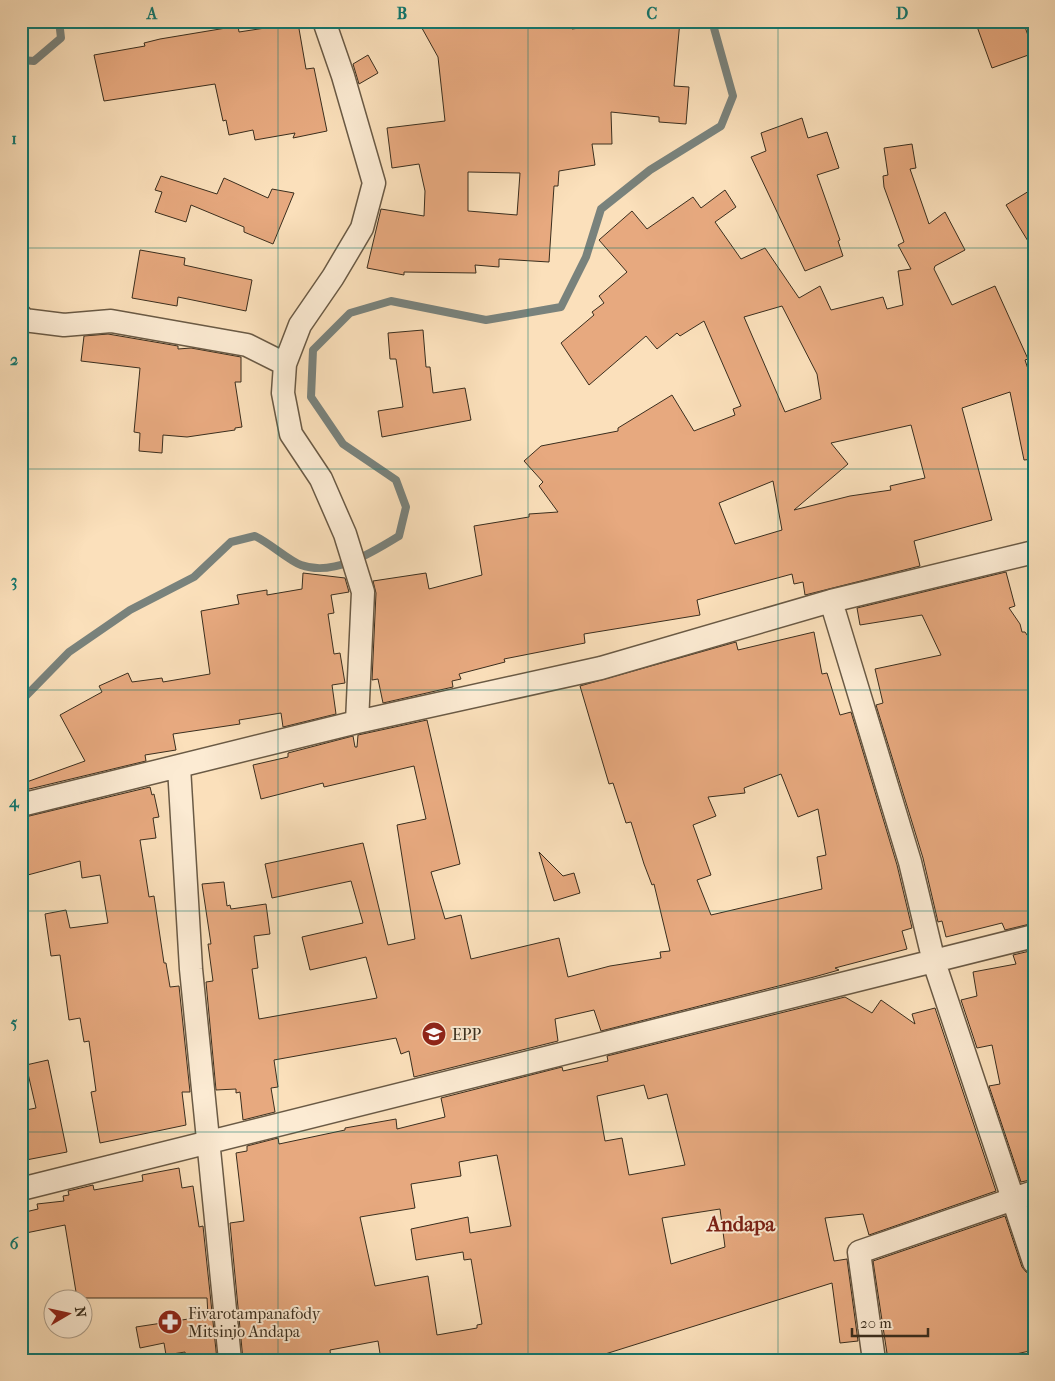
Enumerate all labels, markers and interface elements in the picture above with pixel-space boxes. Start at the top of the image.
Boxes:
text: A [146,4,158,23]
text: B [397,4,407,23]
text: C [647,4,658,23]
text: D [896,4,908,23]
text: 1 [11,129,17,148]
text: 2 [10,350,18,369]
text: 3 [11,571,17,591]
text: 4 [8,792,20,812]
text: 5 [11,1013,18,1032]
school or university icon: EPP [421,1021,447,1047]
place label: EPP [452,1025,481,1044]
district label: Andapa [705,1212,776,1236]
text: 6 [10,1234,19,1253]
north arrow [42,1288,92,1338]
place label: Fivarotampanafody Mitsinjo Andapa [188,1304,321,1341]
text: N [71,1305,90,1319]
scale bar [852,1306,929,1338]
pharmacy icon: Fivarotampanafody Mitsinjo Andapa [157,1309,183,1335]
text: 20 m [860,1314,892,1332]

